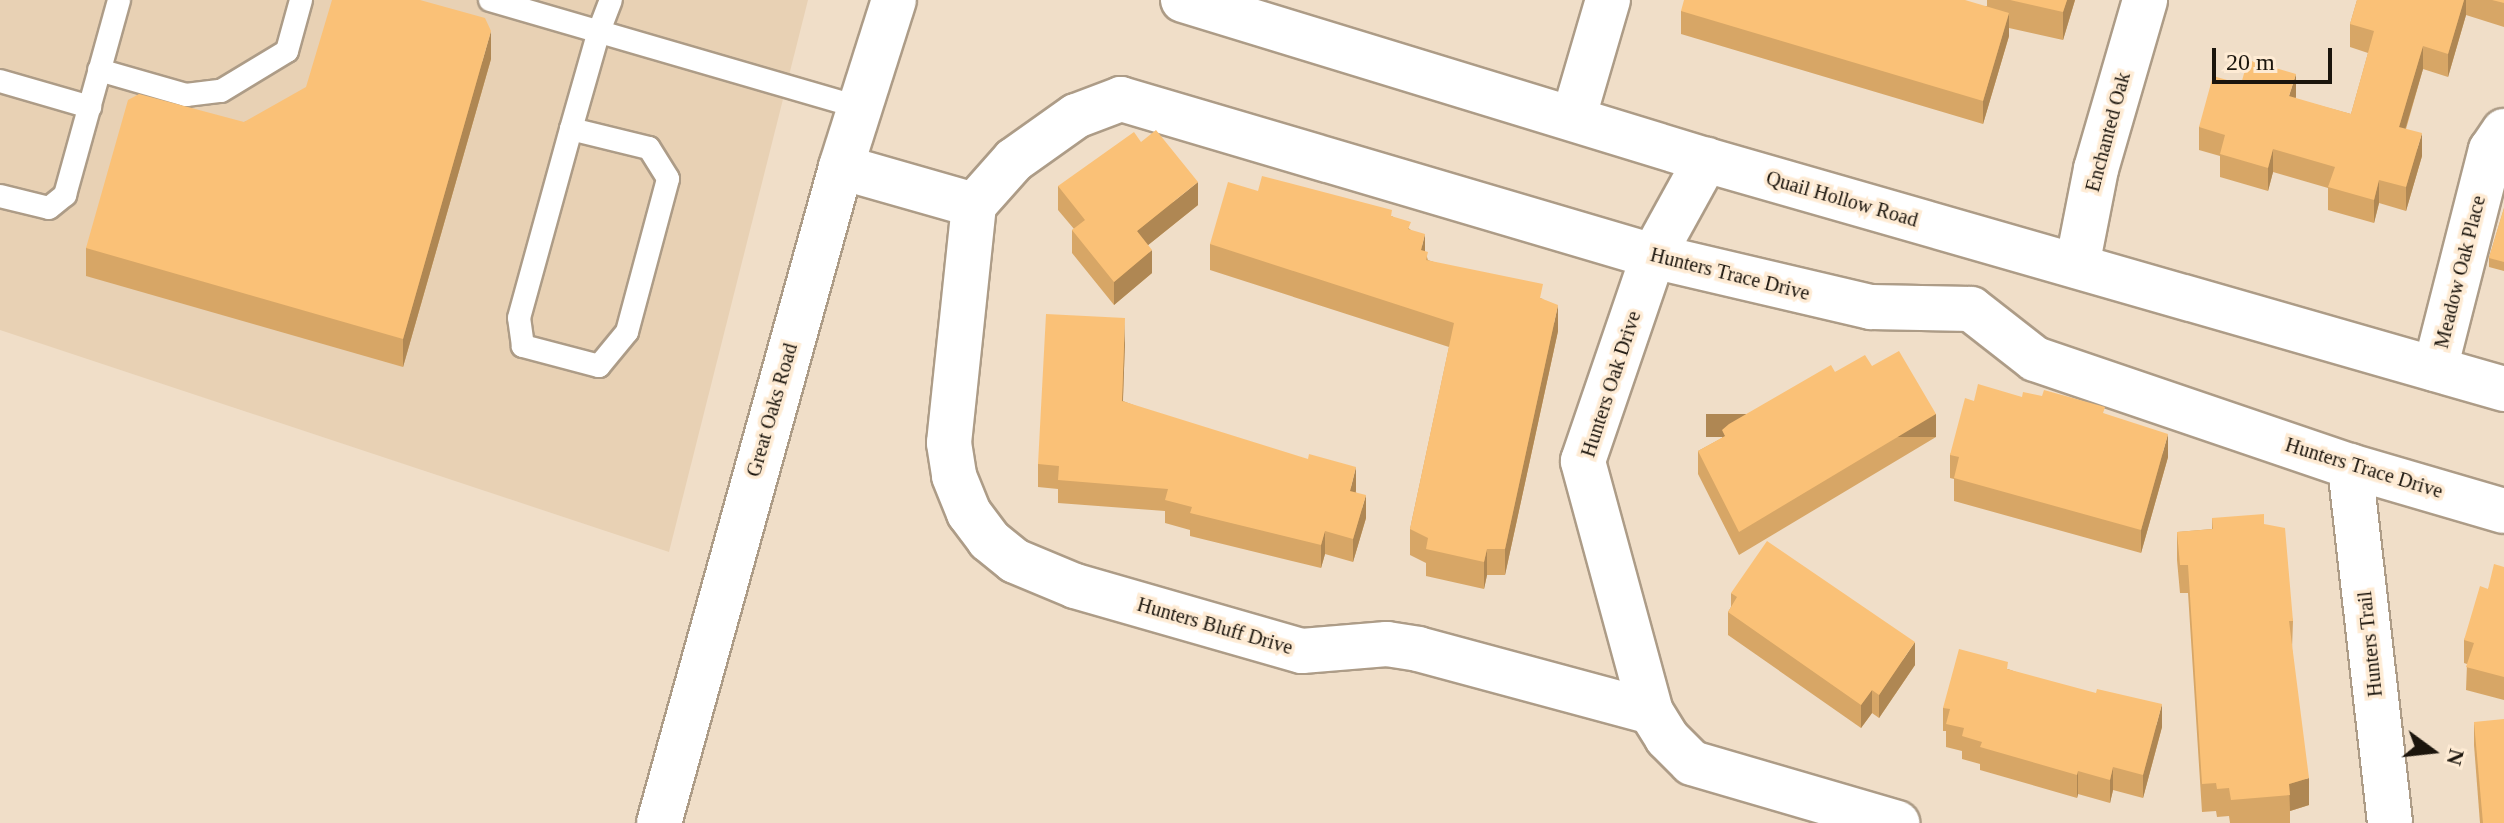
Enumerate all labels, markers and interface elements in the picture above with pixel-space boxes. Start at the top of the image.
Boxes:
scale bar [2216,32,2336,82]
text: 20 m [2226,49,2275,75]
street label: Enchanted Oak [2081,70,2135,194]
street label: Quail Hollow Road [1763,166,1921,232]
street label: Meadow Oak Place [2429,193,2491,351]
street label: Hunters Trace Drive [1648,243,1812,305]
street label: Hunters Oak Drive [1576,308,1646,460]
street label: Great Oaks Road [741,340,803,480]
street label: Hunters Trace Drive [2282,433,2446,503]
street label: Hunters Trail [2353,590,2387,698]
street label: Hunters Bluff Drive [1134,592,1296,660]
north arrow [2392,711,2472,791]
text: N [2442,746,2470,768]

